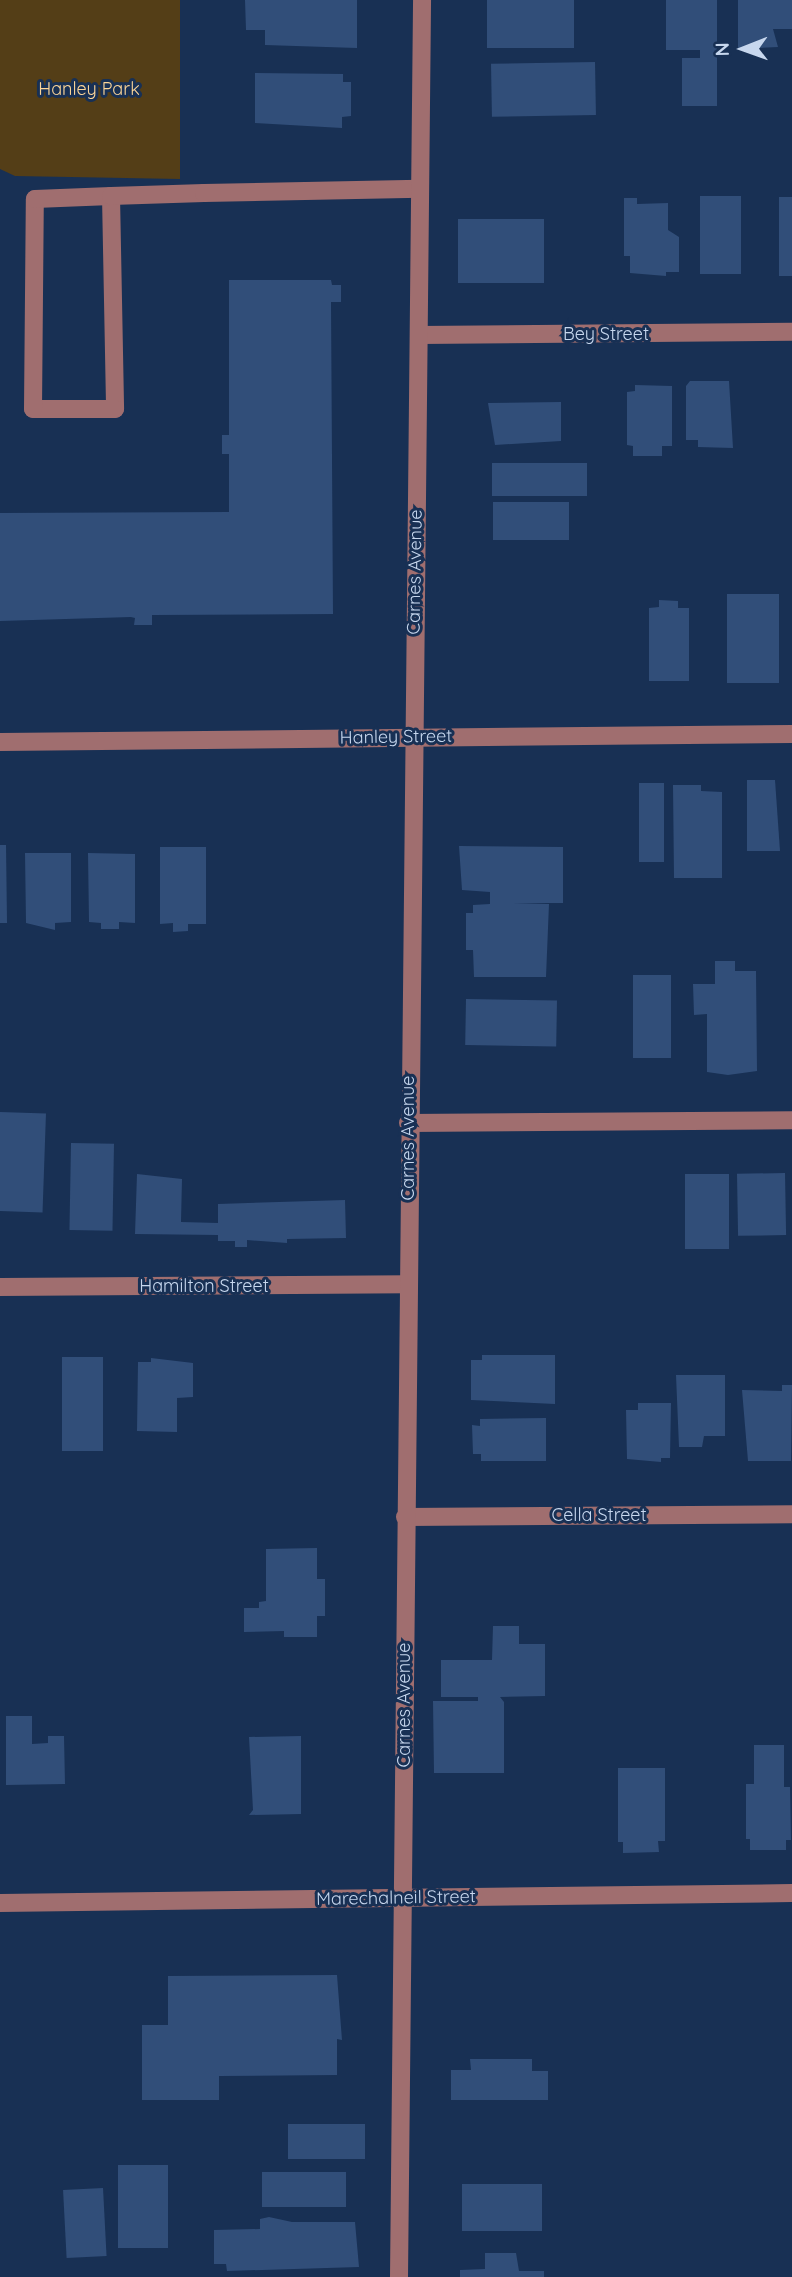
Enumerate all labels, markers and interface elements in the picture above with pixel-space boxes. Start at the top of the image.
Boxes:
north arrow [708,14,778,84]
text: N [710,42,734,57]
park label: Hanley Park [38,78,140,100]
street label: Bey Street [563,323,649,345]
street label: Carnes Avenue [403,509,427,635]
street label: Hanley Street [339,725,453,749]
street label: Carnes Avenue [397,1075,419,1201]
street label: Hamilton Street [139,1275,269,1297]
street label: Cella Street [551,1504,647,1526]
street label: Carnes Avenue [393,1642,415,1768]
street label: Marechalneil Street [316,1886,476,1910]

